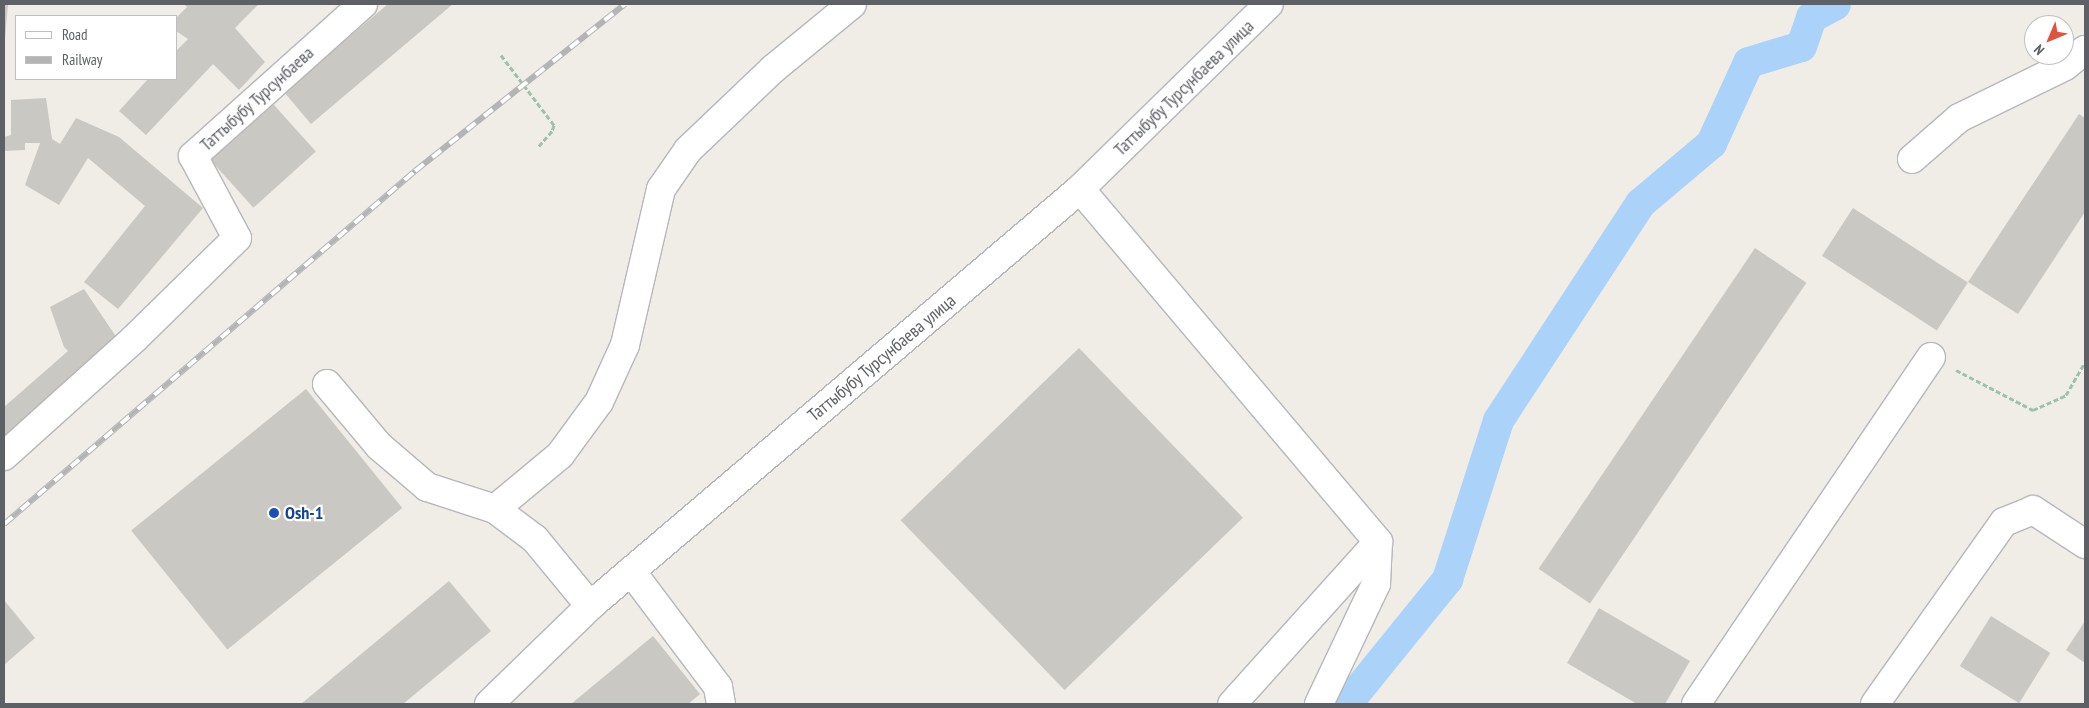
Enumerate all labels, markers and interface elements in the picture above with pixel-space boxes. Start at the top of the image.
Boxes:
legend [15,15,178,80]
street label: Таттыбубу Турсунбаева улица [1109,15,1259,161]
north arrow [2024,15,2074,65]
text: Road [62,25,88,44]
text: N [2030,41,2048,59]
street label: Таттыбубу Турсунбаева [195,42,319,156]
text: Railway [62,50,102,69]
street label: Таттыбубу Турсунбаева улица [803,290,961,426]
place label: Osh-1 [285,502,323,524]
marker: Osh-1 [267,506,281,520]

